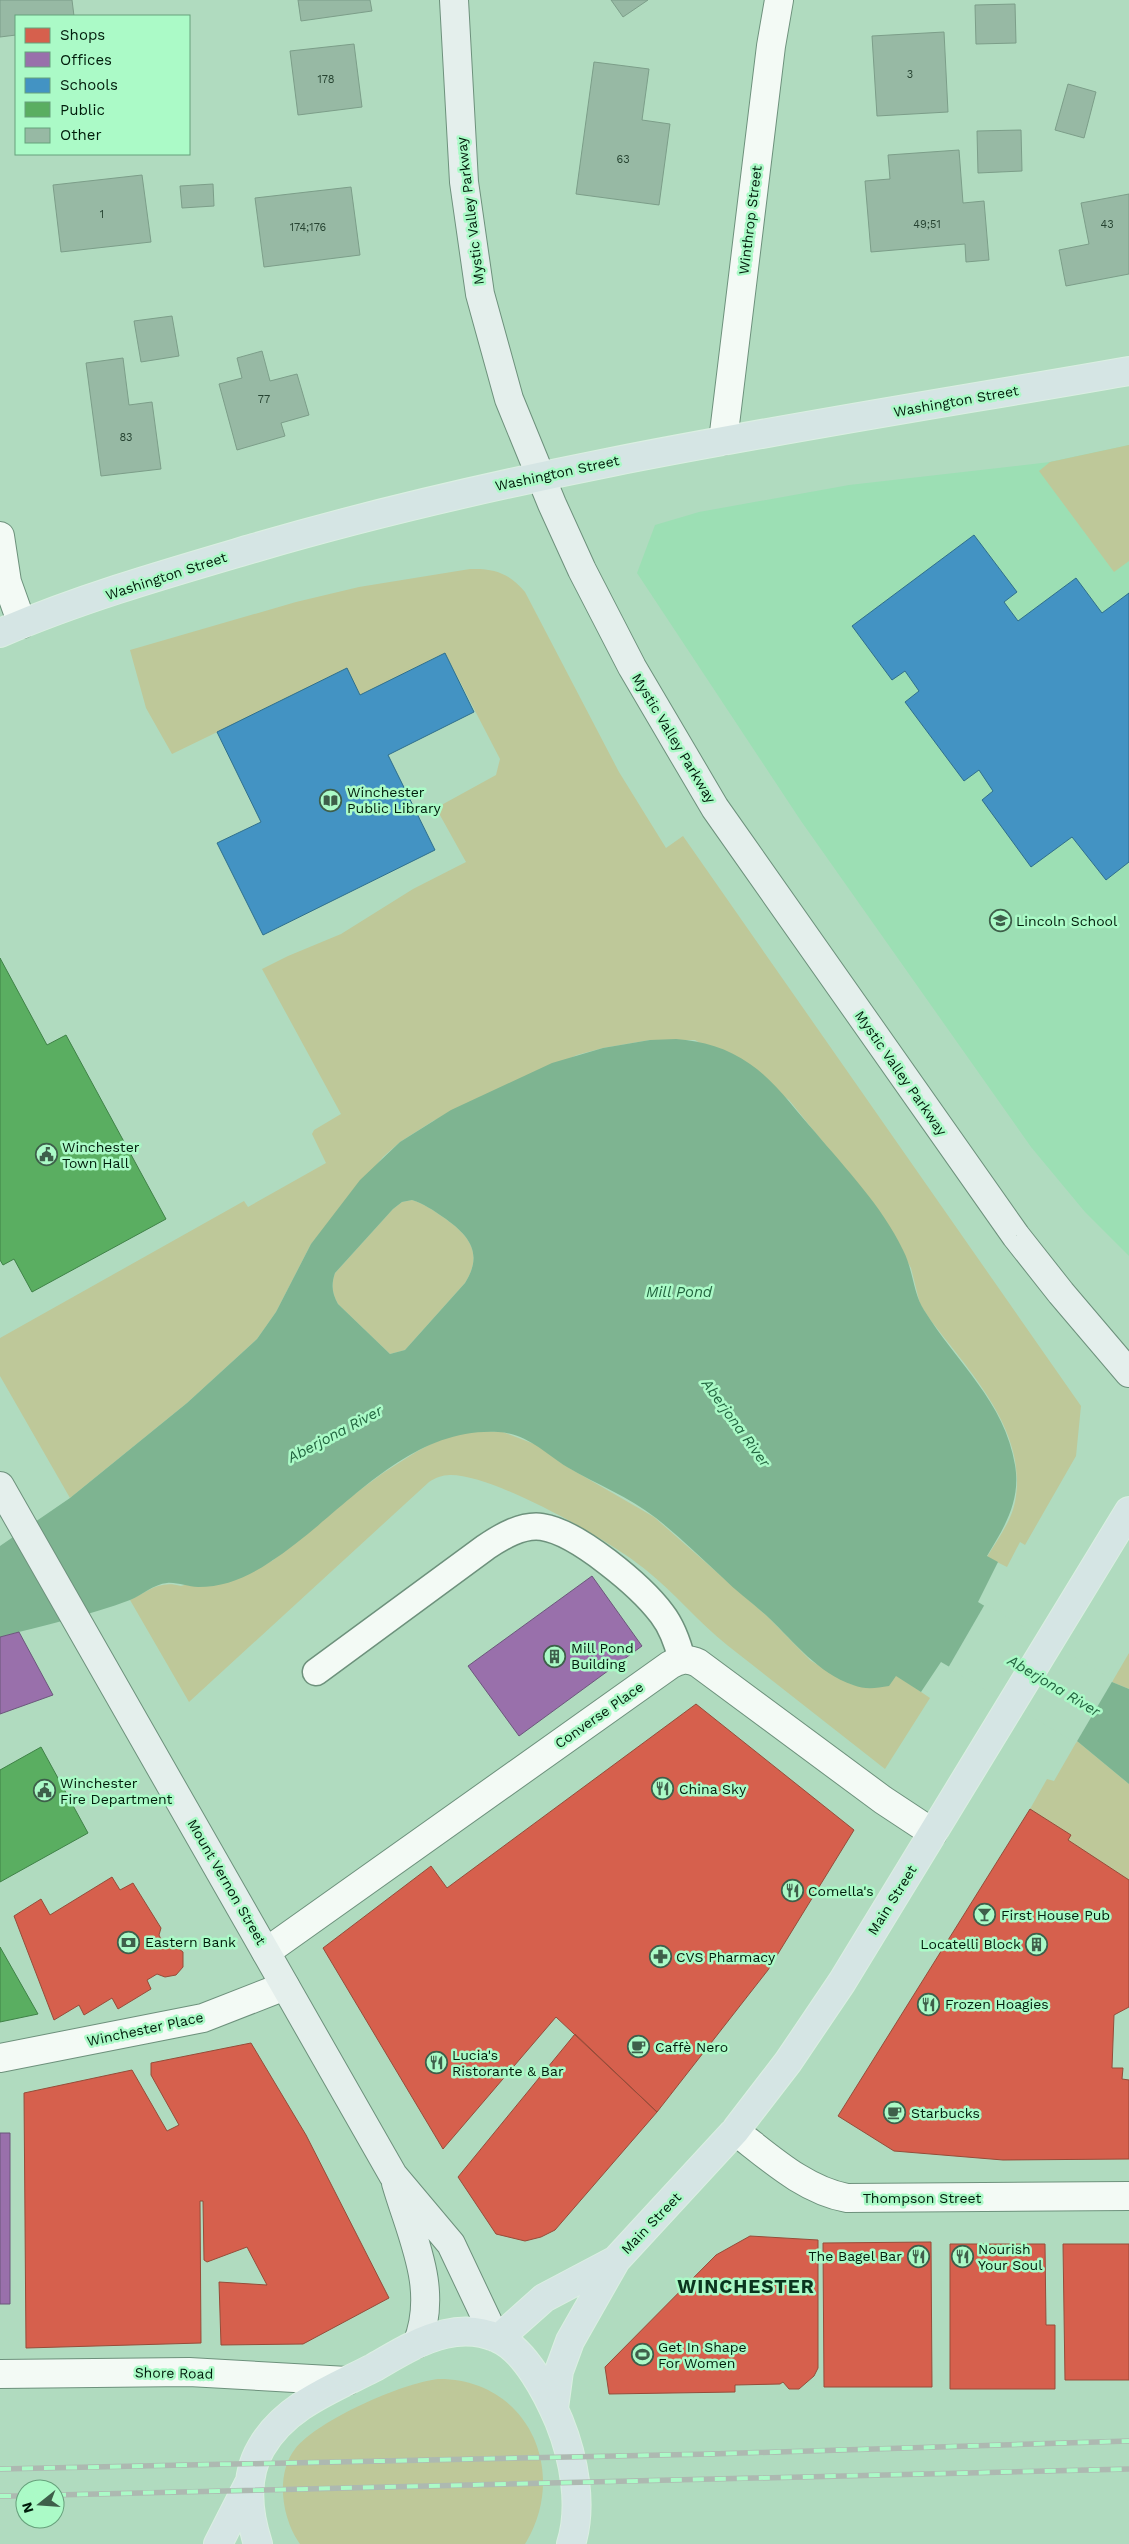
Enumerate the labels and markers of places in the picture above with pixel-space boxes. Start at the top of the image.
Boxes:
place label: Winchester Public Library [347,784,442,816]
library icon: Winchester Public Library [319,788,343,812]
school or university icon: Lincoln School [988,909,1012,933]
place label: Lincoln School [1016,913,1118,929]
place label: Winchester Town Hall [62,1139,140,1171]
public building icon: Winchester Town Hall [34,1143,58,1167]
place label: Mill Pond Building [571,1640,634,1672]
building icon: Mill Pond Building [543,1644,567,1668]
place label: Winchester Fire Department [60,1775,173,1807]
restaurant icon: China Sky [651,1777,675,1801]
public building icon: Winchester Fire Department [32,1779,56,1803]
place label: China Sky [679,1781,747,1797]
restaurant icon: Comella's [780,1879,804,1903]
place label: Comella's [808,1883,874,1899]
bar icon: First House Pub [973,1903,997,1927]
place label: First House Pub [1001,1907,1110,1923]
bank icon: Eastern Bank [117,1930,141,1954]
building icon: Locatelli Block [1025,1932,1049,1956]
place label: Eastern Bank [145,1934,236,1950]
place label: Locatelli Block [920,1936,1021,1952]
pharmacy icon: CVS Pharmacy [648,1945,672,1969]
place label: CVS Pharmacy [676,1949,776,1965]
restaurant icon: Frozen Hoagies [917,1992,941,2016]
place label: Frozen Hoagies [945,1996,1049,2012]
cafe icon: Caffè Nero [627,2035,651,2059]
place label: Caffè Nero [655,2039,728,2055]
place label: Lucia's Ristorante & Bar [452,2047,564,2079]
restaurant icon: Lucia's Ristorante & Bar [424,2051,448,2075]
cafe icon: Starbucks [883,2101,907,2125]
place label: Starbucks [911,2105,980,2121]
place label: Nourish Your Soul [978,2241,1043,2273]
restaurant icon: The Bagel Bar [906,2244,930,2268]
restaurant icon: Nourish Your Soul [950,2245,974,2269]
place label: The Bagel Bar [808,2248,902,2264]
place label: Get In Shape For Women [658,2339,747,2371]
sports icon: Get In Shape For Women [630,2343,654,2367]

